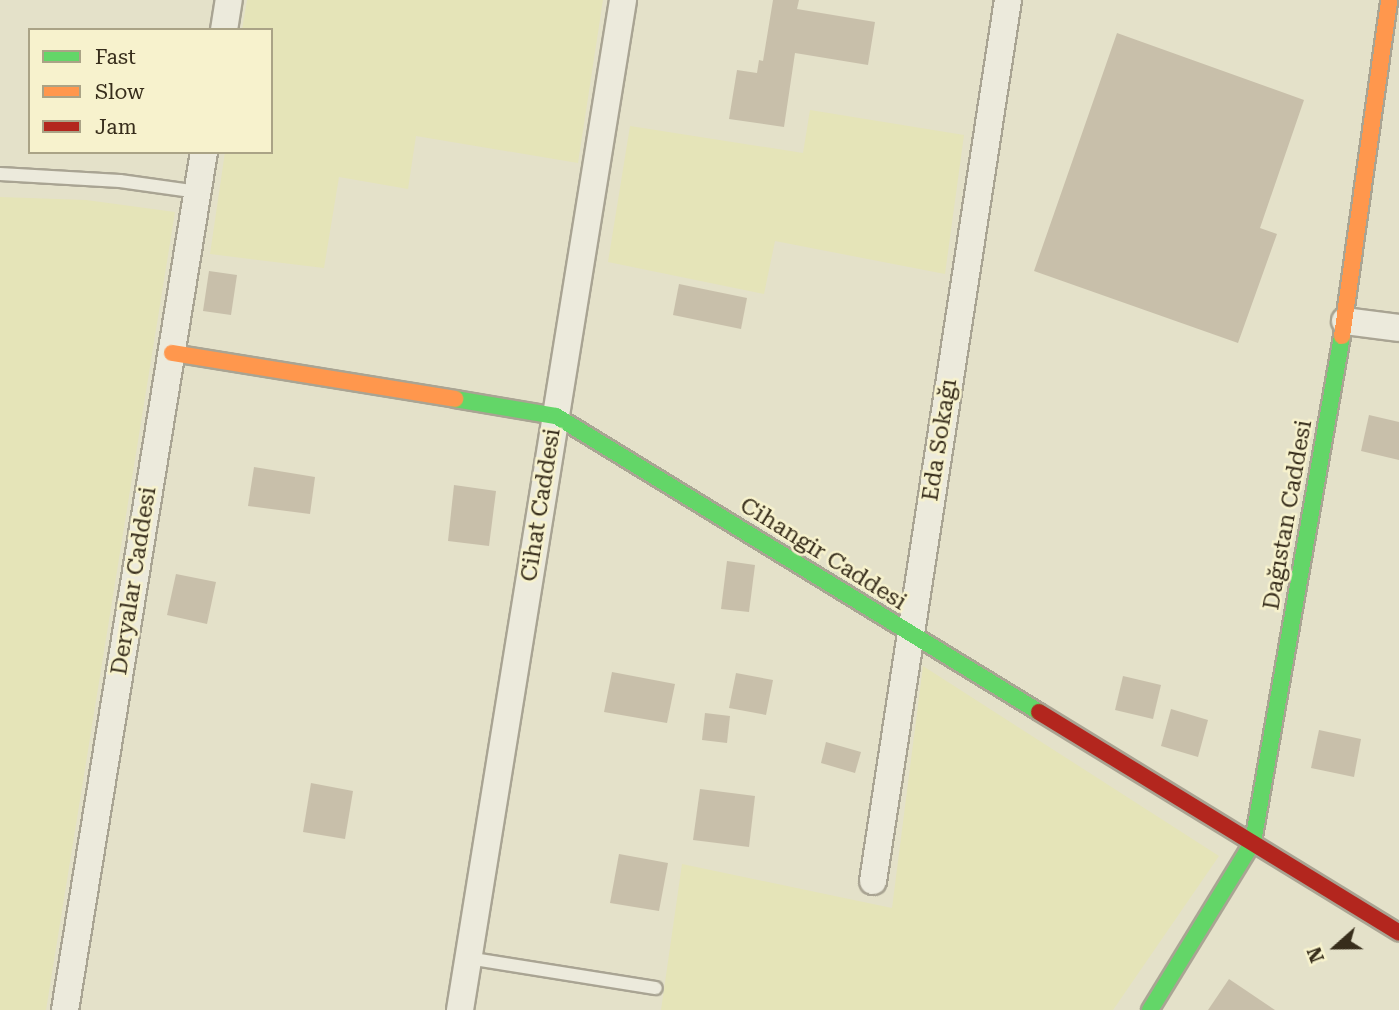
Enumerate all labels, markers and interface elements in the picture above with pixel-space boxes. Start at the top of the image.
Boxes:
legend [28,28,273,154]
text: Fast [95,45,136,69]
text: Slow [95,80,144,104]
text: Jam [95,115,137,139]
street label: Eda Sokağı [917,377,963,503]
street label: Dağıstan Caddesi [1258,418,1318,612]
street label: Cihat Caddesi [515,426,567,584]
street label: Deryalar Caddesi [106,485,162,677]
street label: Cihangir Caddesi [735,492,911,616]
north arrow [1301,912,1371,982]
text: N [1303,944,1329,966]

